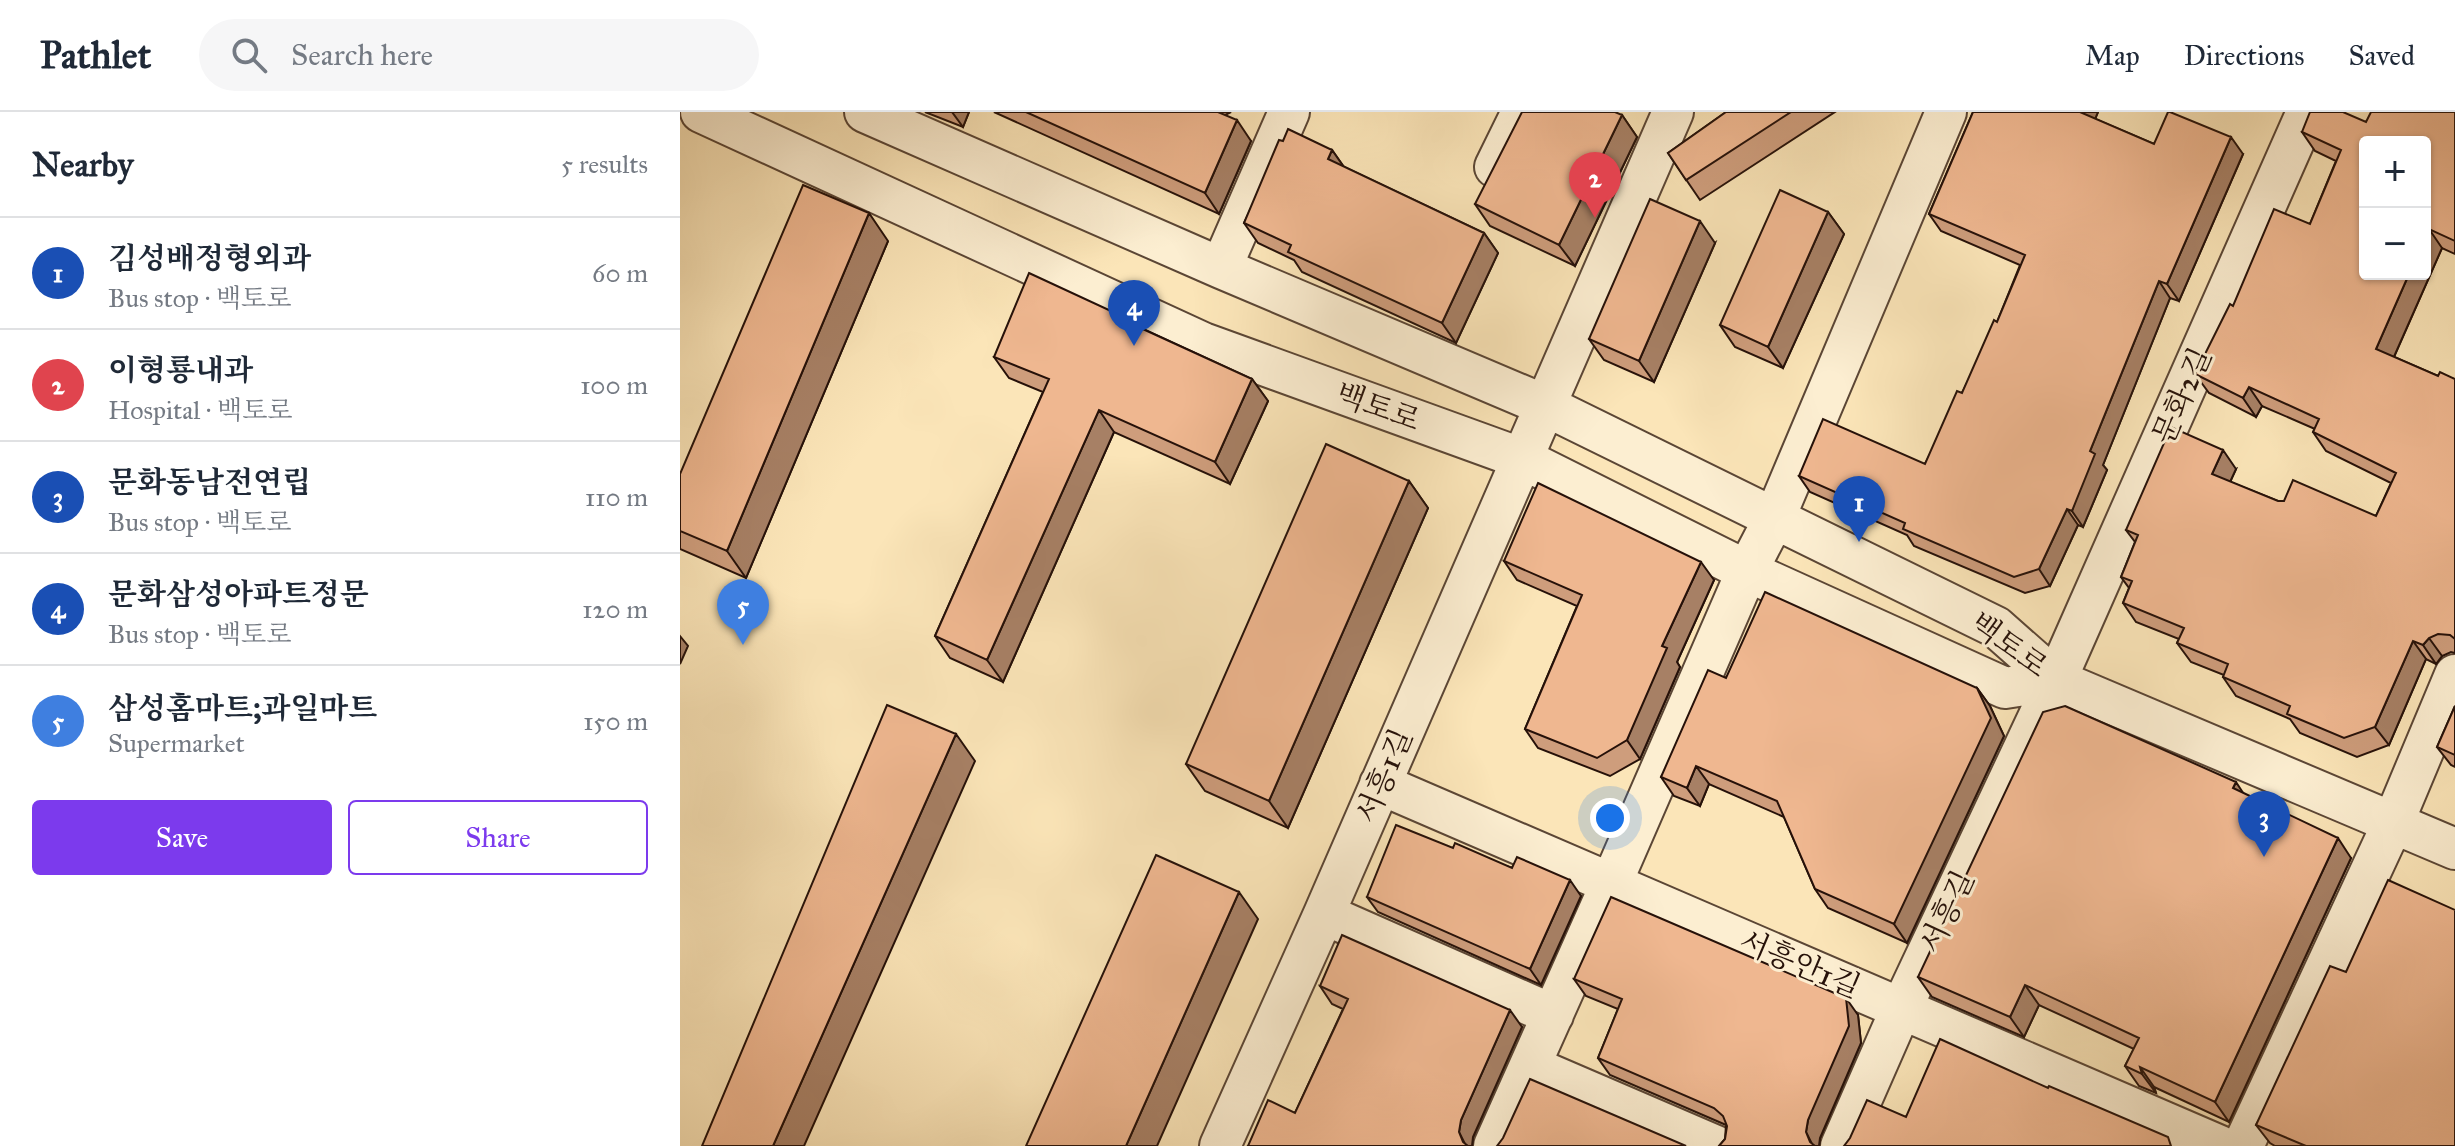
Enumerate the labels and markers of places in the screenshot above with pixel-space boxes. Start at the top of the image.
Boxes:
pin: 2 [1569,152,1621,218]
pin: 4 [1108,280,1160,346]
pin: 1 [1833,476,1885,542]
pin: 5 [717,579,769,645]
pin: 3 [2238,791,2290,857]

